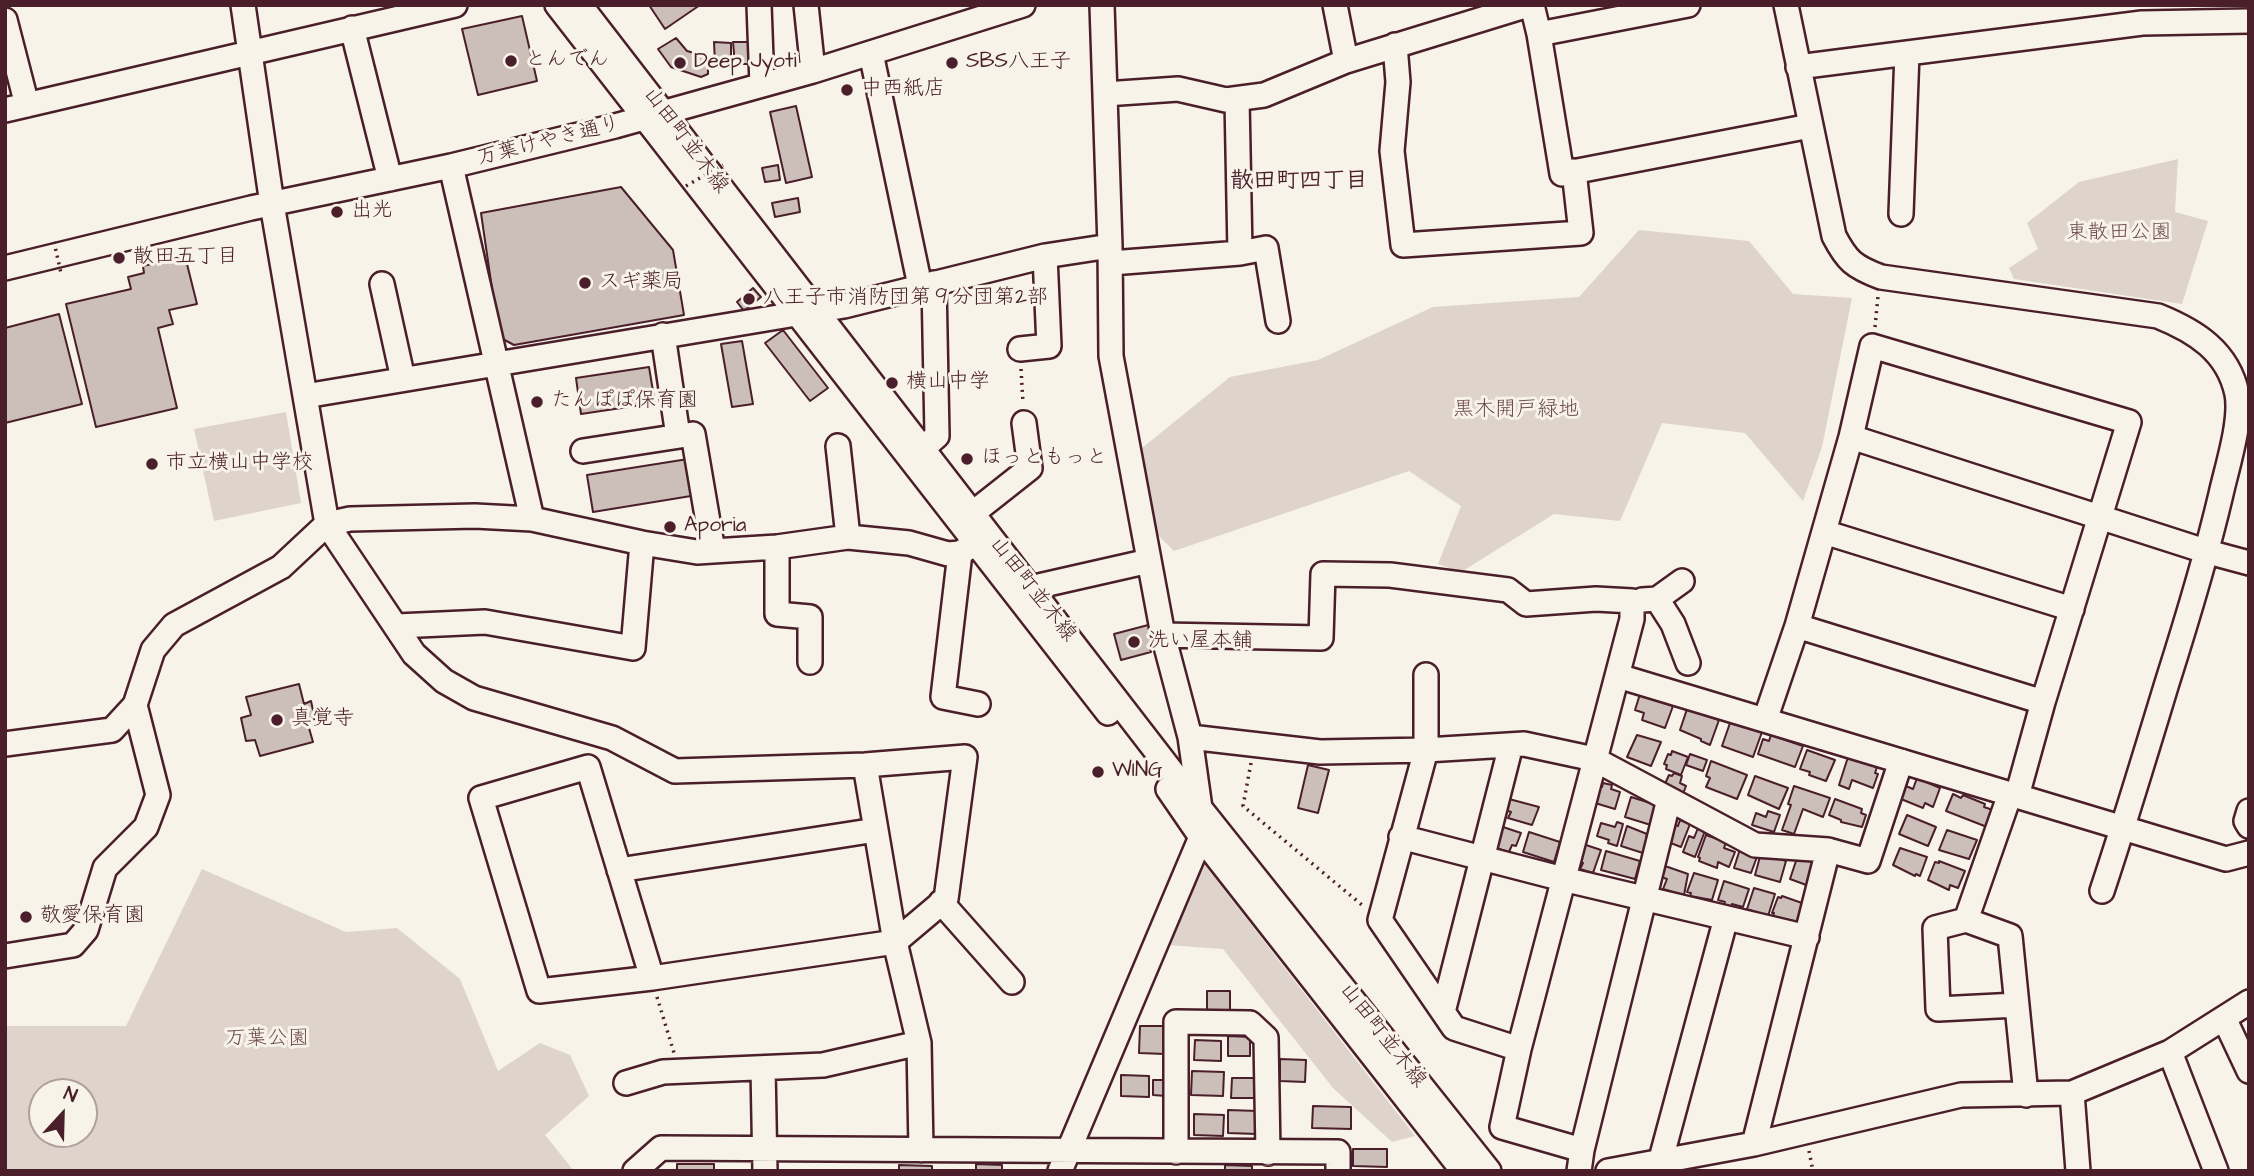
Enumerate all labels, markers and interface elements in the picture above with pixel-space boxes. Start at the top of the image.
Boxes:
place label: とんでん [525,48,609,74]
place label: Deep Jyoti [694,50,797,76]
place label: SBS八王子 [966,50,1071,76]
marker: とんでん [503,53,519,69]
marker: Deep Jyoti [672,55,688,71]
marker: SBS八王子 [944,55,960,71]
place label: 中西紙店 [861,77,945,103]
marker: 中西紙店 [839,82,855,98]
street label: 山田町並木線 [637,83,733,199]
street label: 万葉けやき通り [475,112,623,172]
district label: 散田町四丁目 [1230,168,1368,196]
place label: 出光 [351,199,393,225]
marker: 出光 [329,204,345,220]
park label: 東散田公園 [2067,221,2171,247]
place label: 散田五丁目 [133,245,238,271]
marker: 散田五丁目 [111,250,127,266]
place label: スギ薬局 [599,270,683,296]
marker: スギ薬局 [577,275,593,291]
place label: 八王子市消防団第９分団第2部 [763,286,1048,312]
marker: 八王子市消防団第９分団第2部 [741,291,757,307]
place label: 横山中学 [906,370,990,396]
marker: 横山中学 [884,375,900,391]
place label: たんぽぽ保育園 [551,389,698,415]
marker: たんぽぽ保育園 [529,394,545,410]
park label: 黒木開戸緑地 [1453,398,1579,424]
place label: ほっともっと [981,446,1107,472]
place label: 市立横山中学校 [166,451,313,477]
marker: ほっともっと [959,451,975,467]
marker: 市立横山中学校 [144,456,160,472]
place label: Aporia [684,514,746,540]
marker: Aporia [662,519,678,535]
street label: 山田町並木線 [983,533,1081,647]
place label: 洗い屋本舗 [1148,629,1253,655]
marker: 洗い屋本舗 [1126,634,1142,650]
place label: 真覚寺 [291,707,354,733]
marker: 真覚寺 [269,712,285,728]
place label: WING [1112,759,1163,785]
marker: WING [1090,764,1106,780]
place label: 敬愛保育園 [40,904,145,930]
marker: 敬愛保育園 [18,909,34,925]
street label: 山田町並木線 [1333,979,1431,1093]
park label: 万葉公園 [225,1027,309,1053]
north arrow [28,1078,98,1148]
text: N [60,1080,81,1110]

